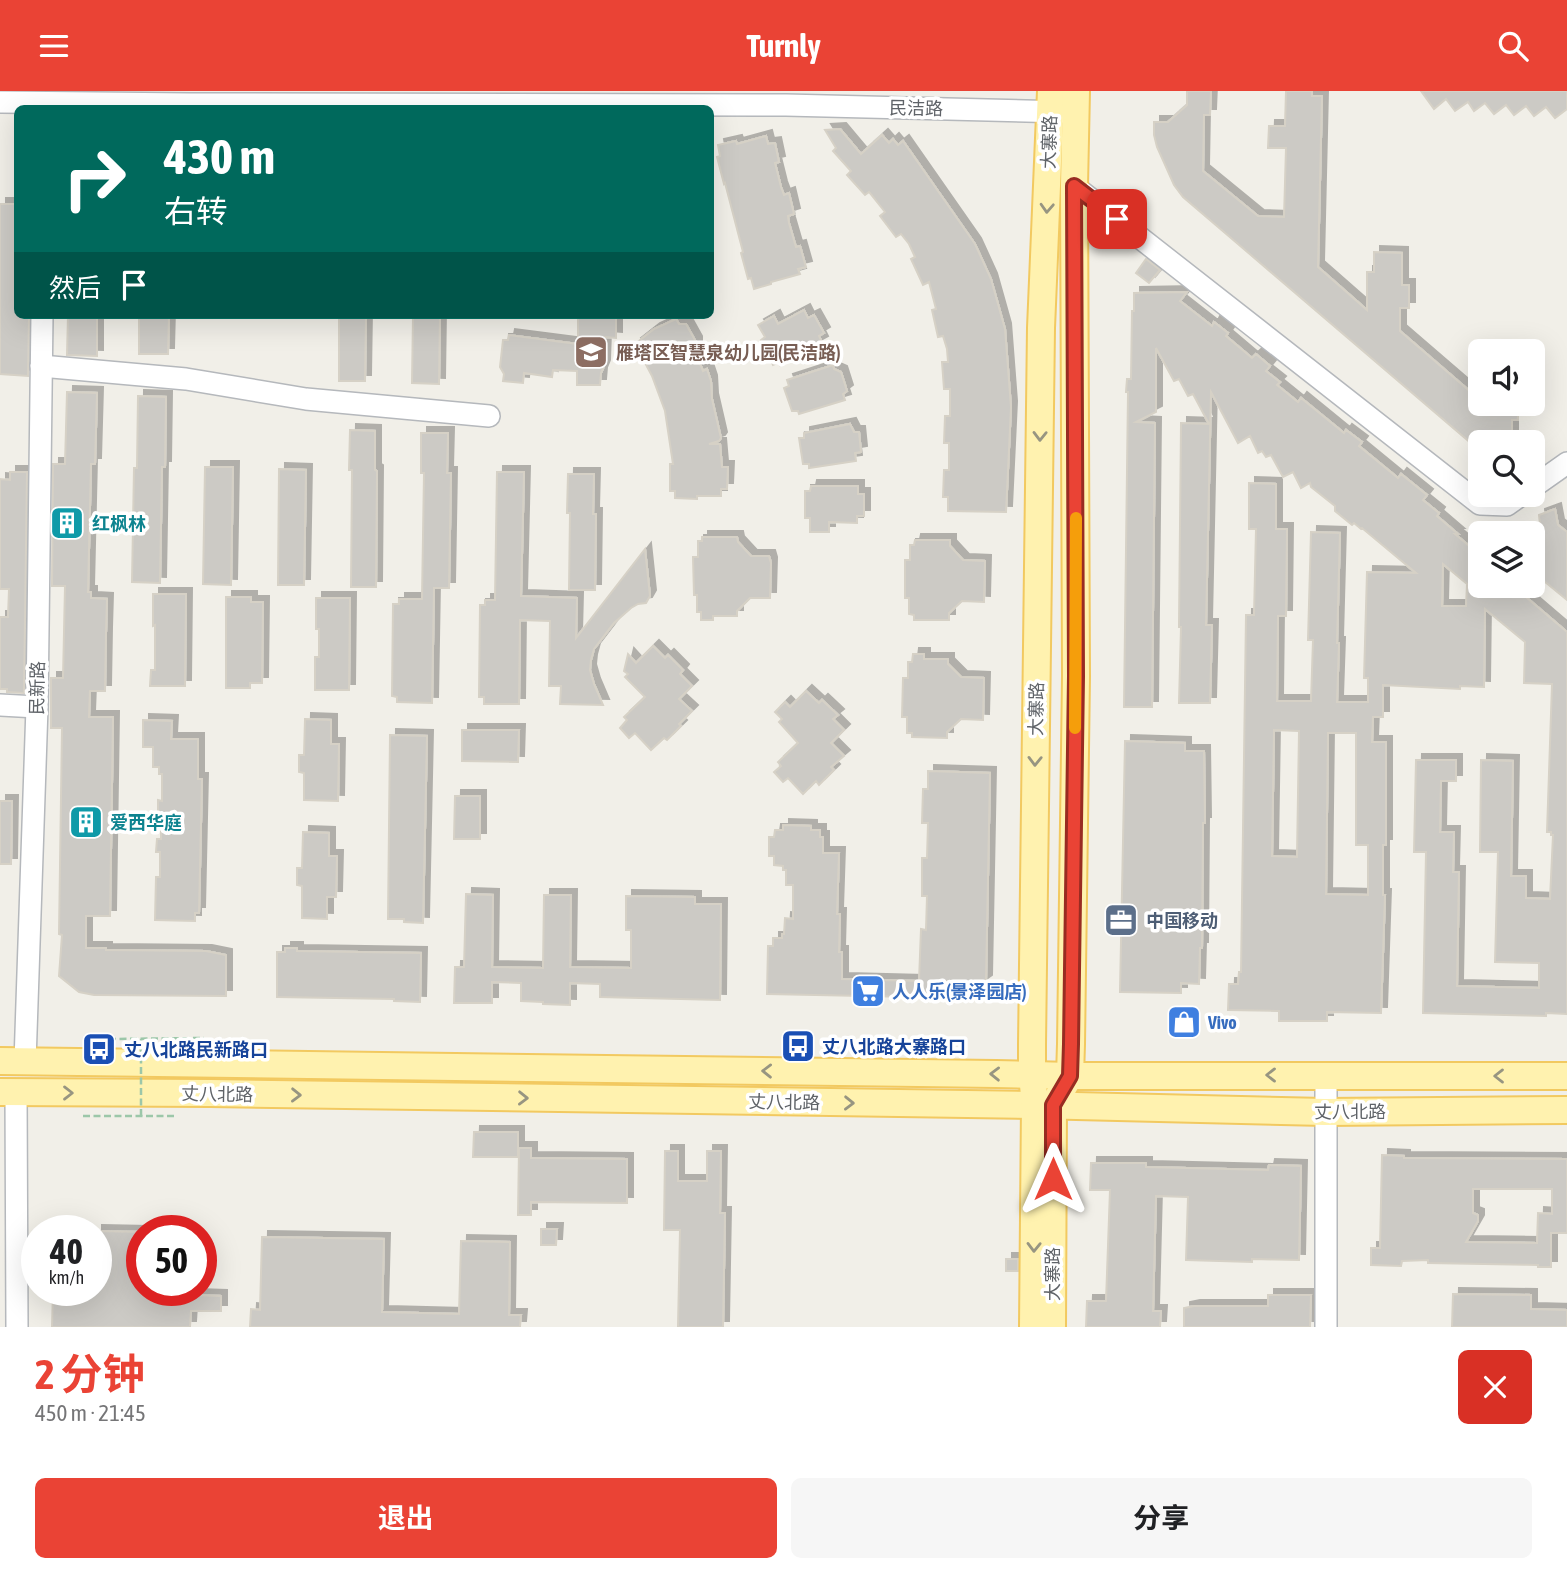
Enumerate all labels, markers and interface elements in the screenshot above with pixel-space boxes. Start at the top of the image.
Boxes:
icon: menu [35,27,73,65]
text: Turnly [746,27,821,64]
icon: search [1494,27,1532,65]
street label: 民洁路 [889,97,943,119]
street label: 大寨路 [1038,115,1060,169]
text: 430 m [164,128,275,184]
icon: right [49,133,140,224]
pin [1087,189,1147,249]
text: 右转 [164,193,228,230]
icon: arrive [1098,200,1136,238]
one-way arrow [1039,203,1054,214]
icon: arrive [115,266,153,304]
text: 然后 [49,273,101,303]
school or university icon: 雁塔区智慧泉幼儿园(民洁路) [572,333,610,371]
map controls [1468,339,1545,598]
button: sound [1468,339,1545,416]
place label: 雁塔区智慧泉幼儿园(民洁路) [616,342,841,363]
button: search [1468,430,1545,507]
one-way arrow [1032,431,1048,441]
building icon: 红枫林 [48,504,86,542]
place label: 红枫林 [92,513,146,534]
button: layers [1468,521,1545,598]
street label: 民新路 [26,661,48,715]
street label: 大寨路 [1025,682,1047,736]
one-way arrow [1028,756,1043,767]
building icon: 爱西华庭 [67,803,105,841]
place label: 爱西华庭 [110,812,182,833]
office icon: 中国移动 [1102,901,1140,939]
place label: 中国移动 [1146,910,1218,931]
supermarket icon: 人人乐(景泽园店) [849,972,887,1010]
place label: 人人乐(景泽园店) [892,981,1027,1002]
shop icon: Vivo [1165,1003,1203,1041]
place label: Vivo [1207,1012,1237,1033]
bus stop icon: 丈八北路大寨路口 [779,1027,817,1065]
bus stop icon: 丈八北路民新路口 [80,1030,118,1068]
place label: 丈八北路大寨路口 [822,1036,966,1057]
place label: 丈八北路民新路口 [124,1039,268,1060]
one-way arrow [762,1063,772,1079]
one-way arrow [989,1066,1000,1082]
one-way arrow [1266,1068,1277,1083]
one-way arrow [1493,1068,1504,1084]
street label: 丈八北路 [181,1083,253,1105]
one-way arrow [63,1085,74,1101]
one-way arrow [291,1087,301,1103]
one-way arrow [518,1090,529,1106]
street label: 丈八北路 [748,1091,820,1113]
one-way arrow [843,1095,854,1110]
street label: 丈八北路 [1314,1101,1386,1122]
position arrow [1016,1142,1090,1216]
speed limit sign: 50 [126,1215,217,1306]
text: 40 [50,1231,83,1271]
one-way arrow [1026,1242,1042,1252]
street label: 大寨路 [1042,1247,1063,1301]
text: km/h [49,1267,84,1288]
text: 2 分钟 [35,1350,145,1398]
button: close [1458,1350,1532,1424]
text: 450 m · 21:45 [35,1400,146,1426]
button: 退出 [35,1478,777,1558]
button: 分享 [791,1478,1532,1558]

